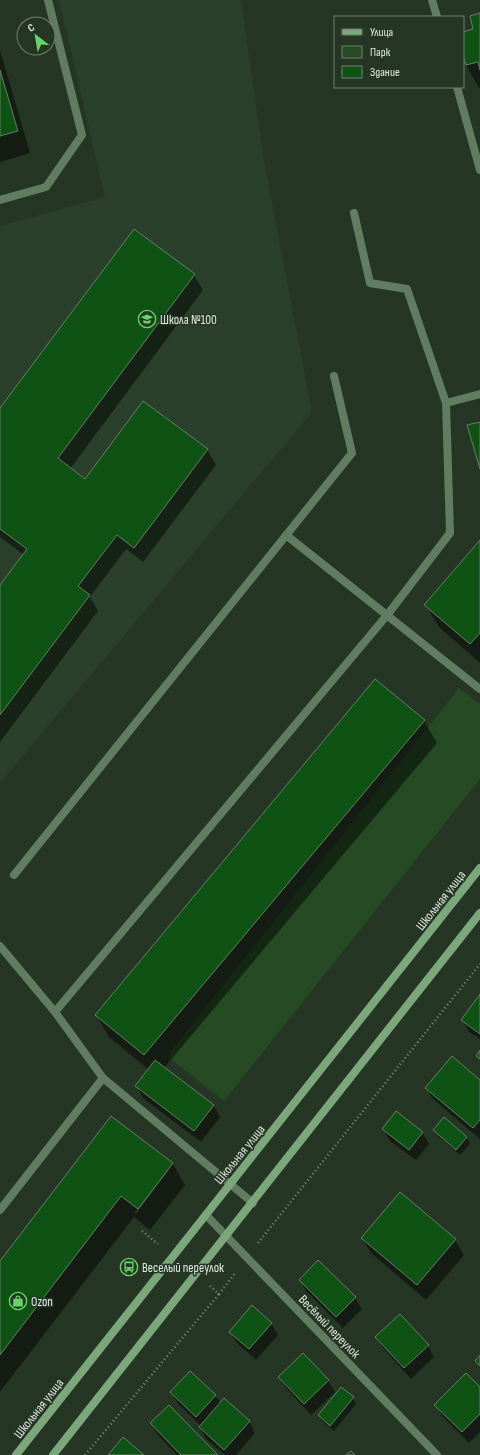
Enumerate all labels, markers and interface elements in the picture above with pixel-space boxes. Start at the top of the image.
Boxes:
north arrow [16,16,56,56]
legend [334,16,464,88]
text: С [25,21,37,35]
text: Улица [370,25,394,40]
text: Парк [370,45,391,60]
text: Здание [370,65,400,80]
school or university icon: Школа №100 [137,309,157,329]
place label: Школа №100 [160,312,217,328]
street label: Школьная улица [412,867,469,934]
street label: Школьная улица [211,1122,269,1187]
bus stop icon: Веселый переулок [119,1257,139,1277]
place label: Веселый переулок [142,1260,224,1276]
shop icon: Ozon [8,1291,28,1311]
street label: Весёлый переулок [295,1292,364,1362]
place label: Ozon [31,1294,53,1310]
street label: Школьная улица [10,1375,67,1442]

